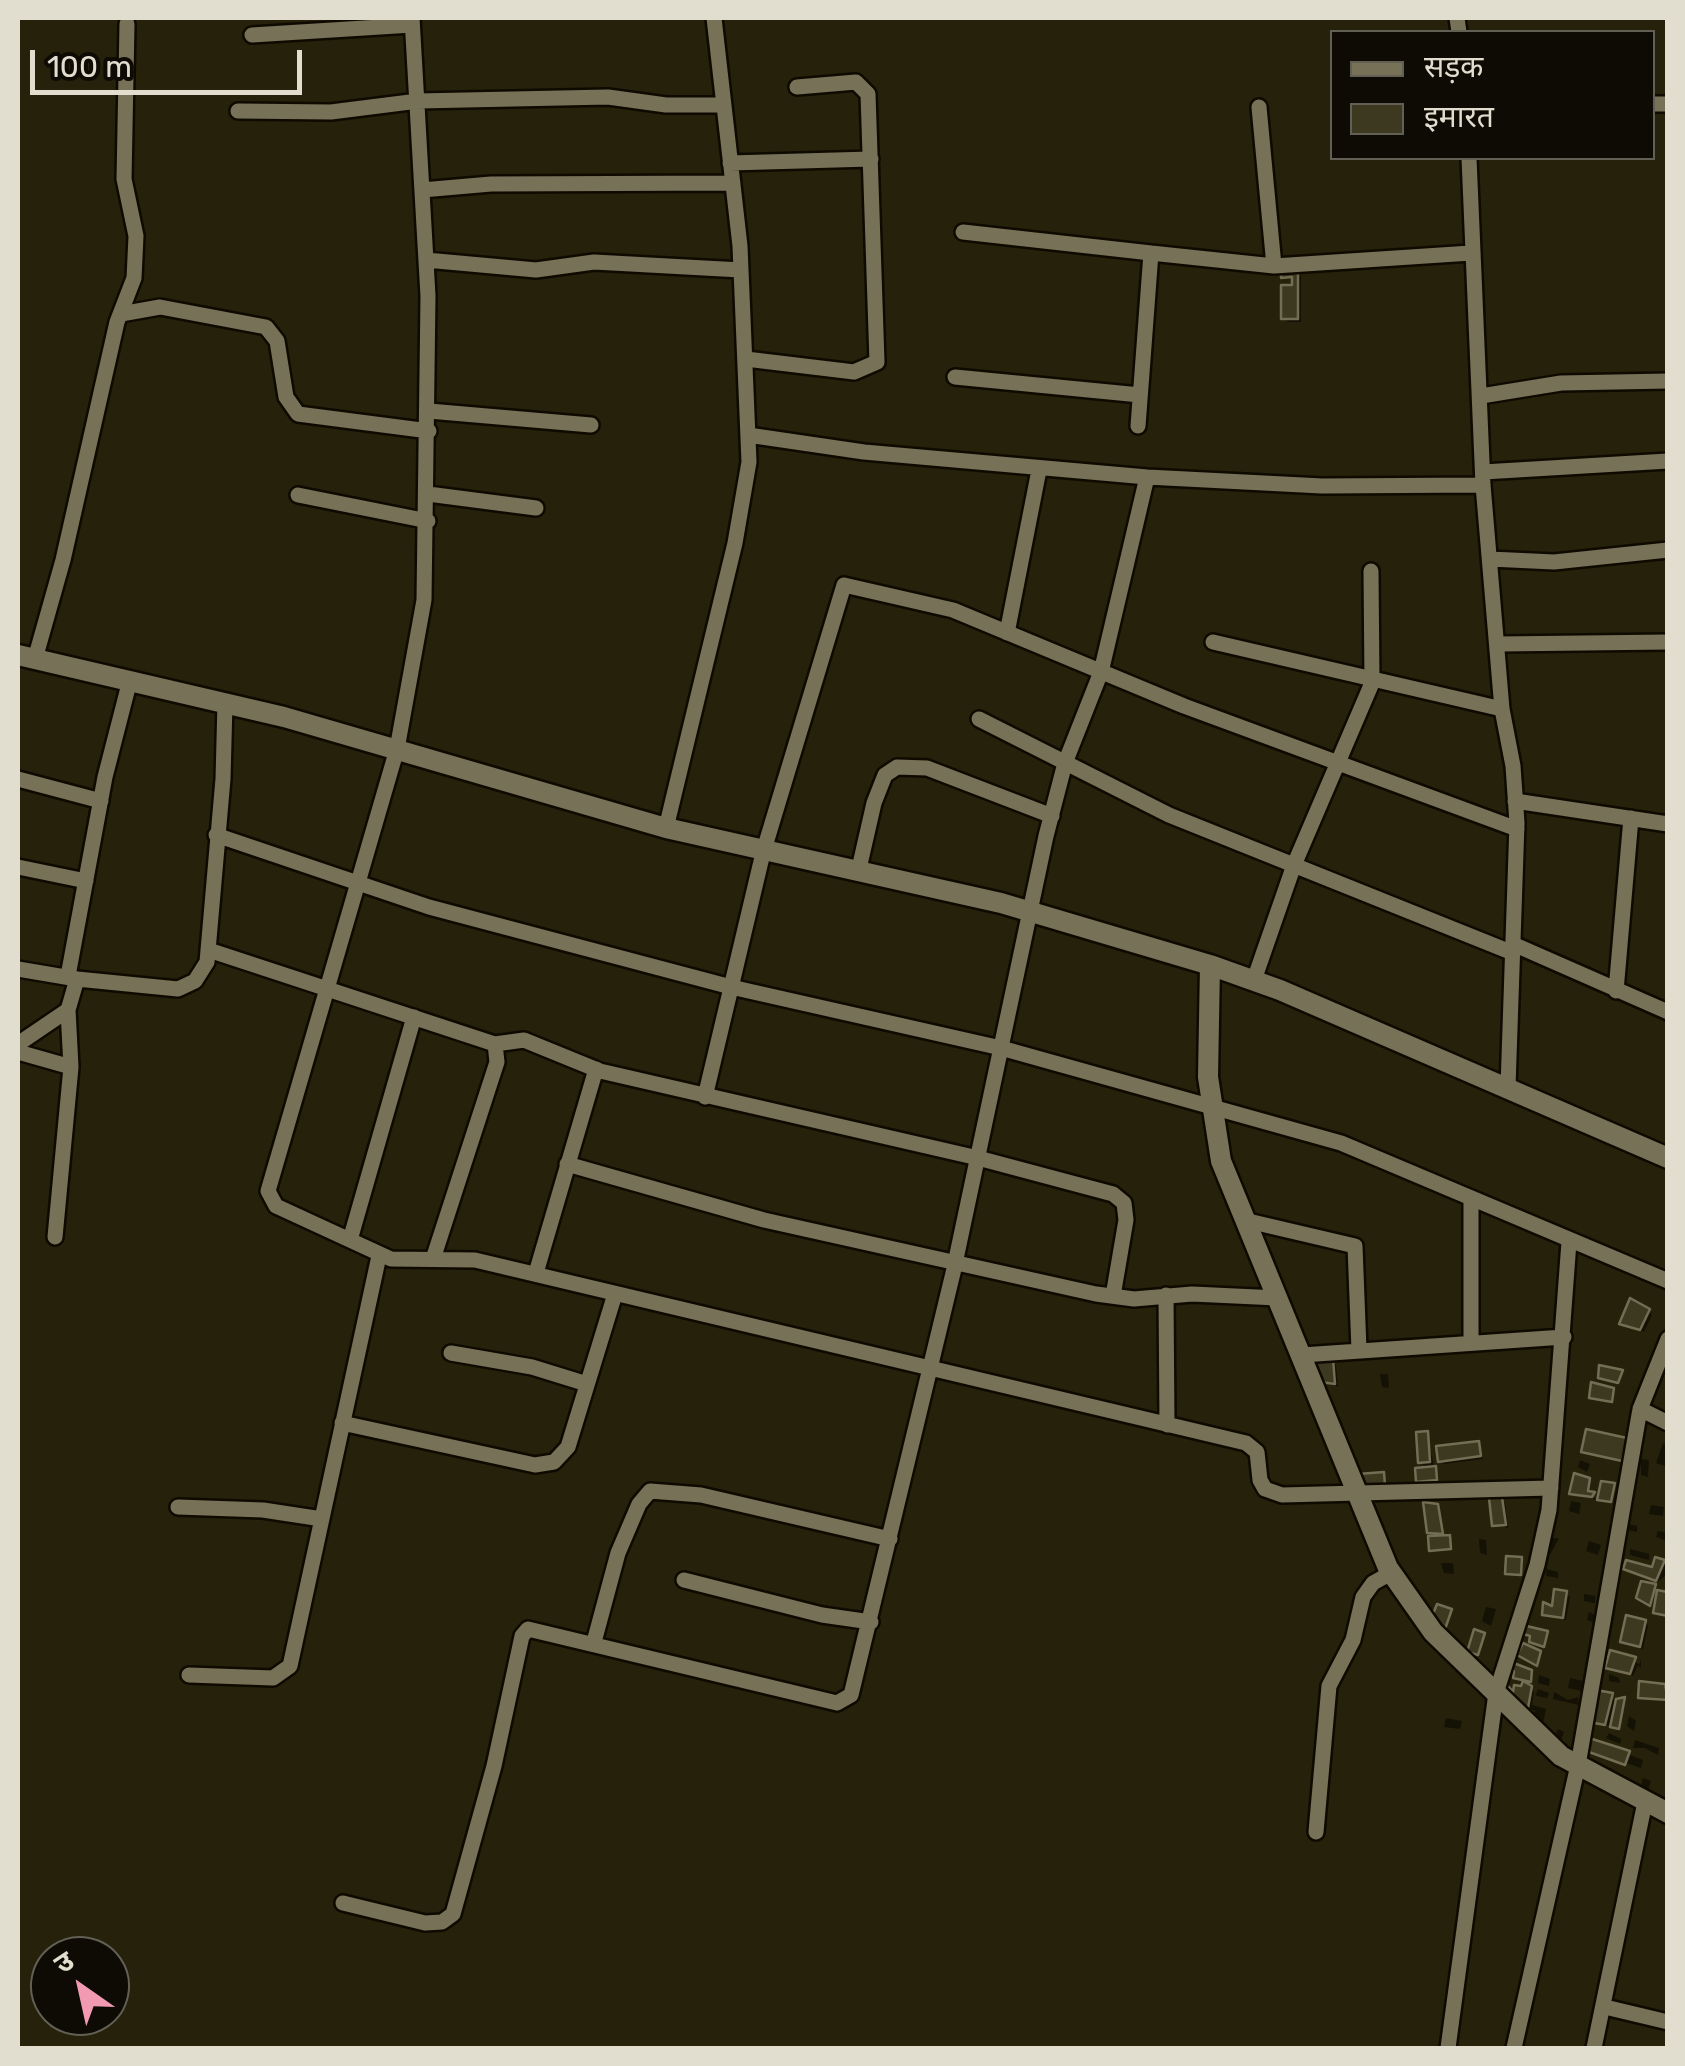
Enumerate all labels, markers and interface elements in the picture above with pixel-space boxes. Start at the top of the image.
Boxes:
scale bar [35,30,308,92]
legend [1330,30,1655,160]
text: 100 m [47,49,132,85]
text: सड़क [1424,49,1483,85]
text: इमारत [1424,99,1494,135]
north arrow [30,1936,130,2036]
text: उ [48,1944,80,1981]

